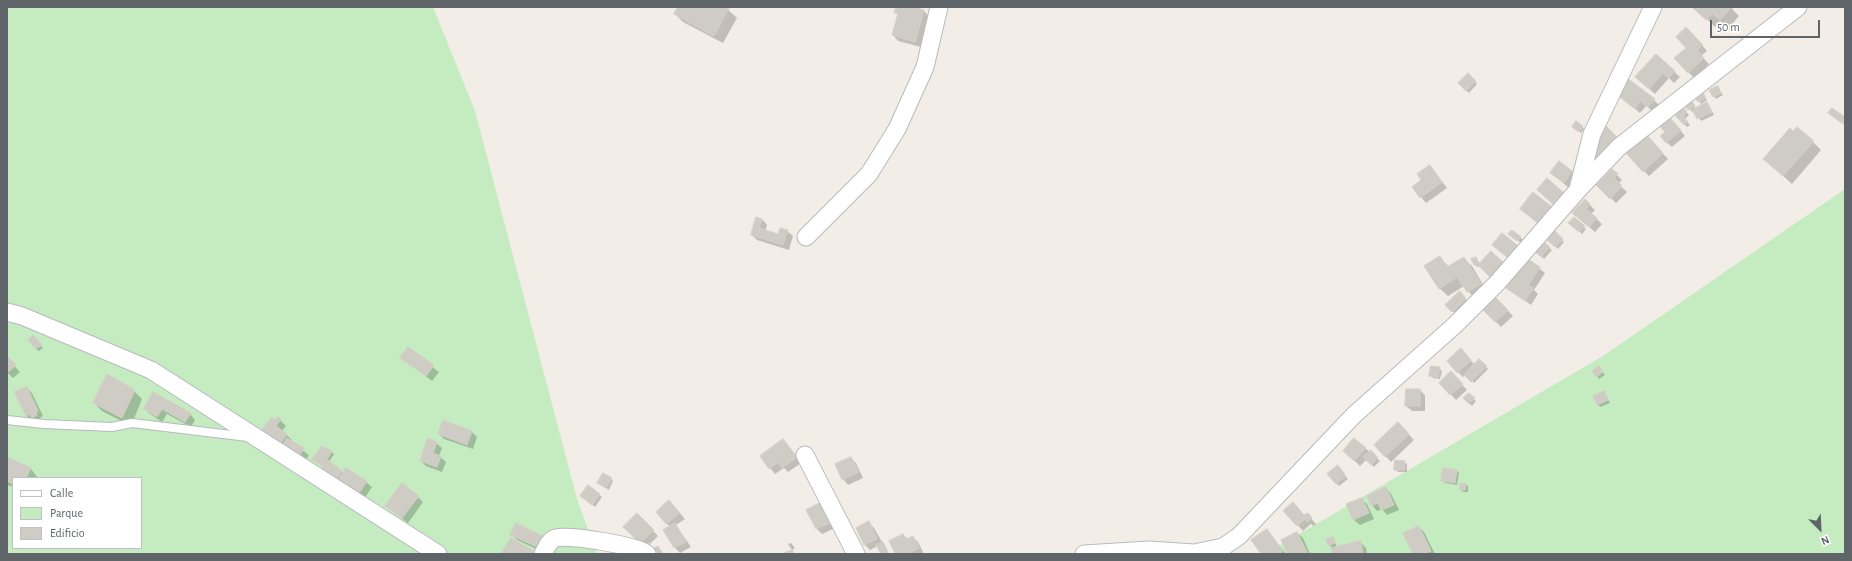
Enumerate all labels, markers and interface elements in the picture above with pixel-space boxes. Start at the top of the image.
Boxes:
scale bar [1712,12,1822,38]
text: 50 m [1717,21,1740,33]
legend [12,477,142,549]
text: Calle [50,487,73,499]
text: Parque [50,507,83,519]
north arrow [1800,509,1840,549]
text: Edificio [50,527,85,539]
text: N [1819,534,1831,547]

